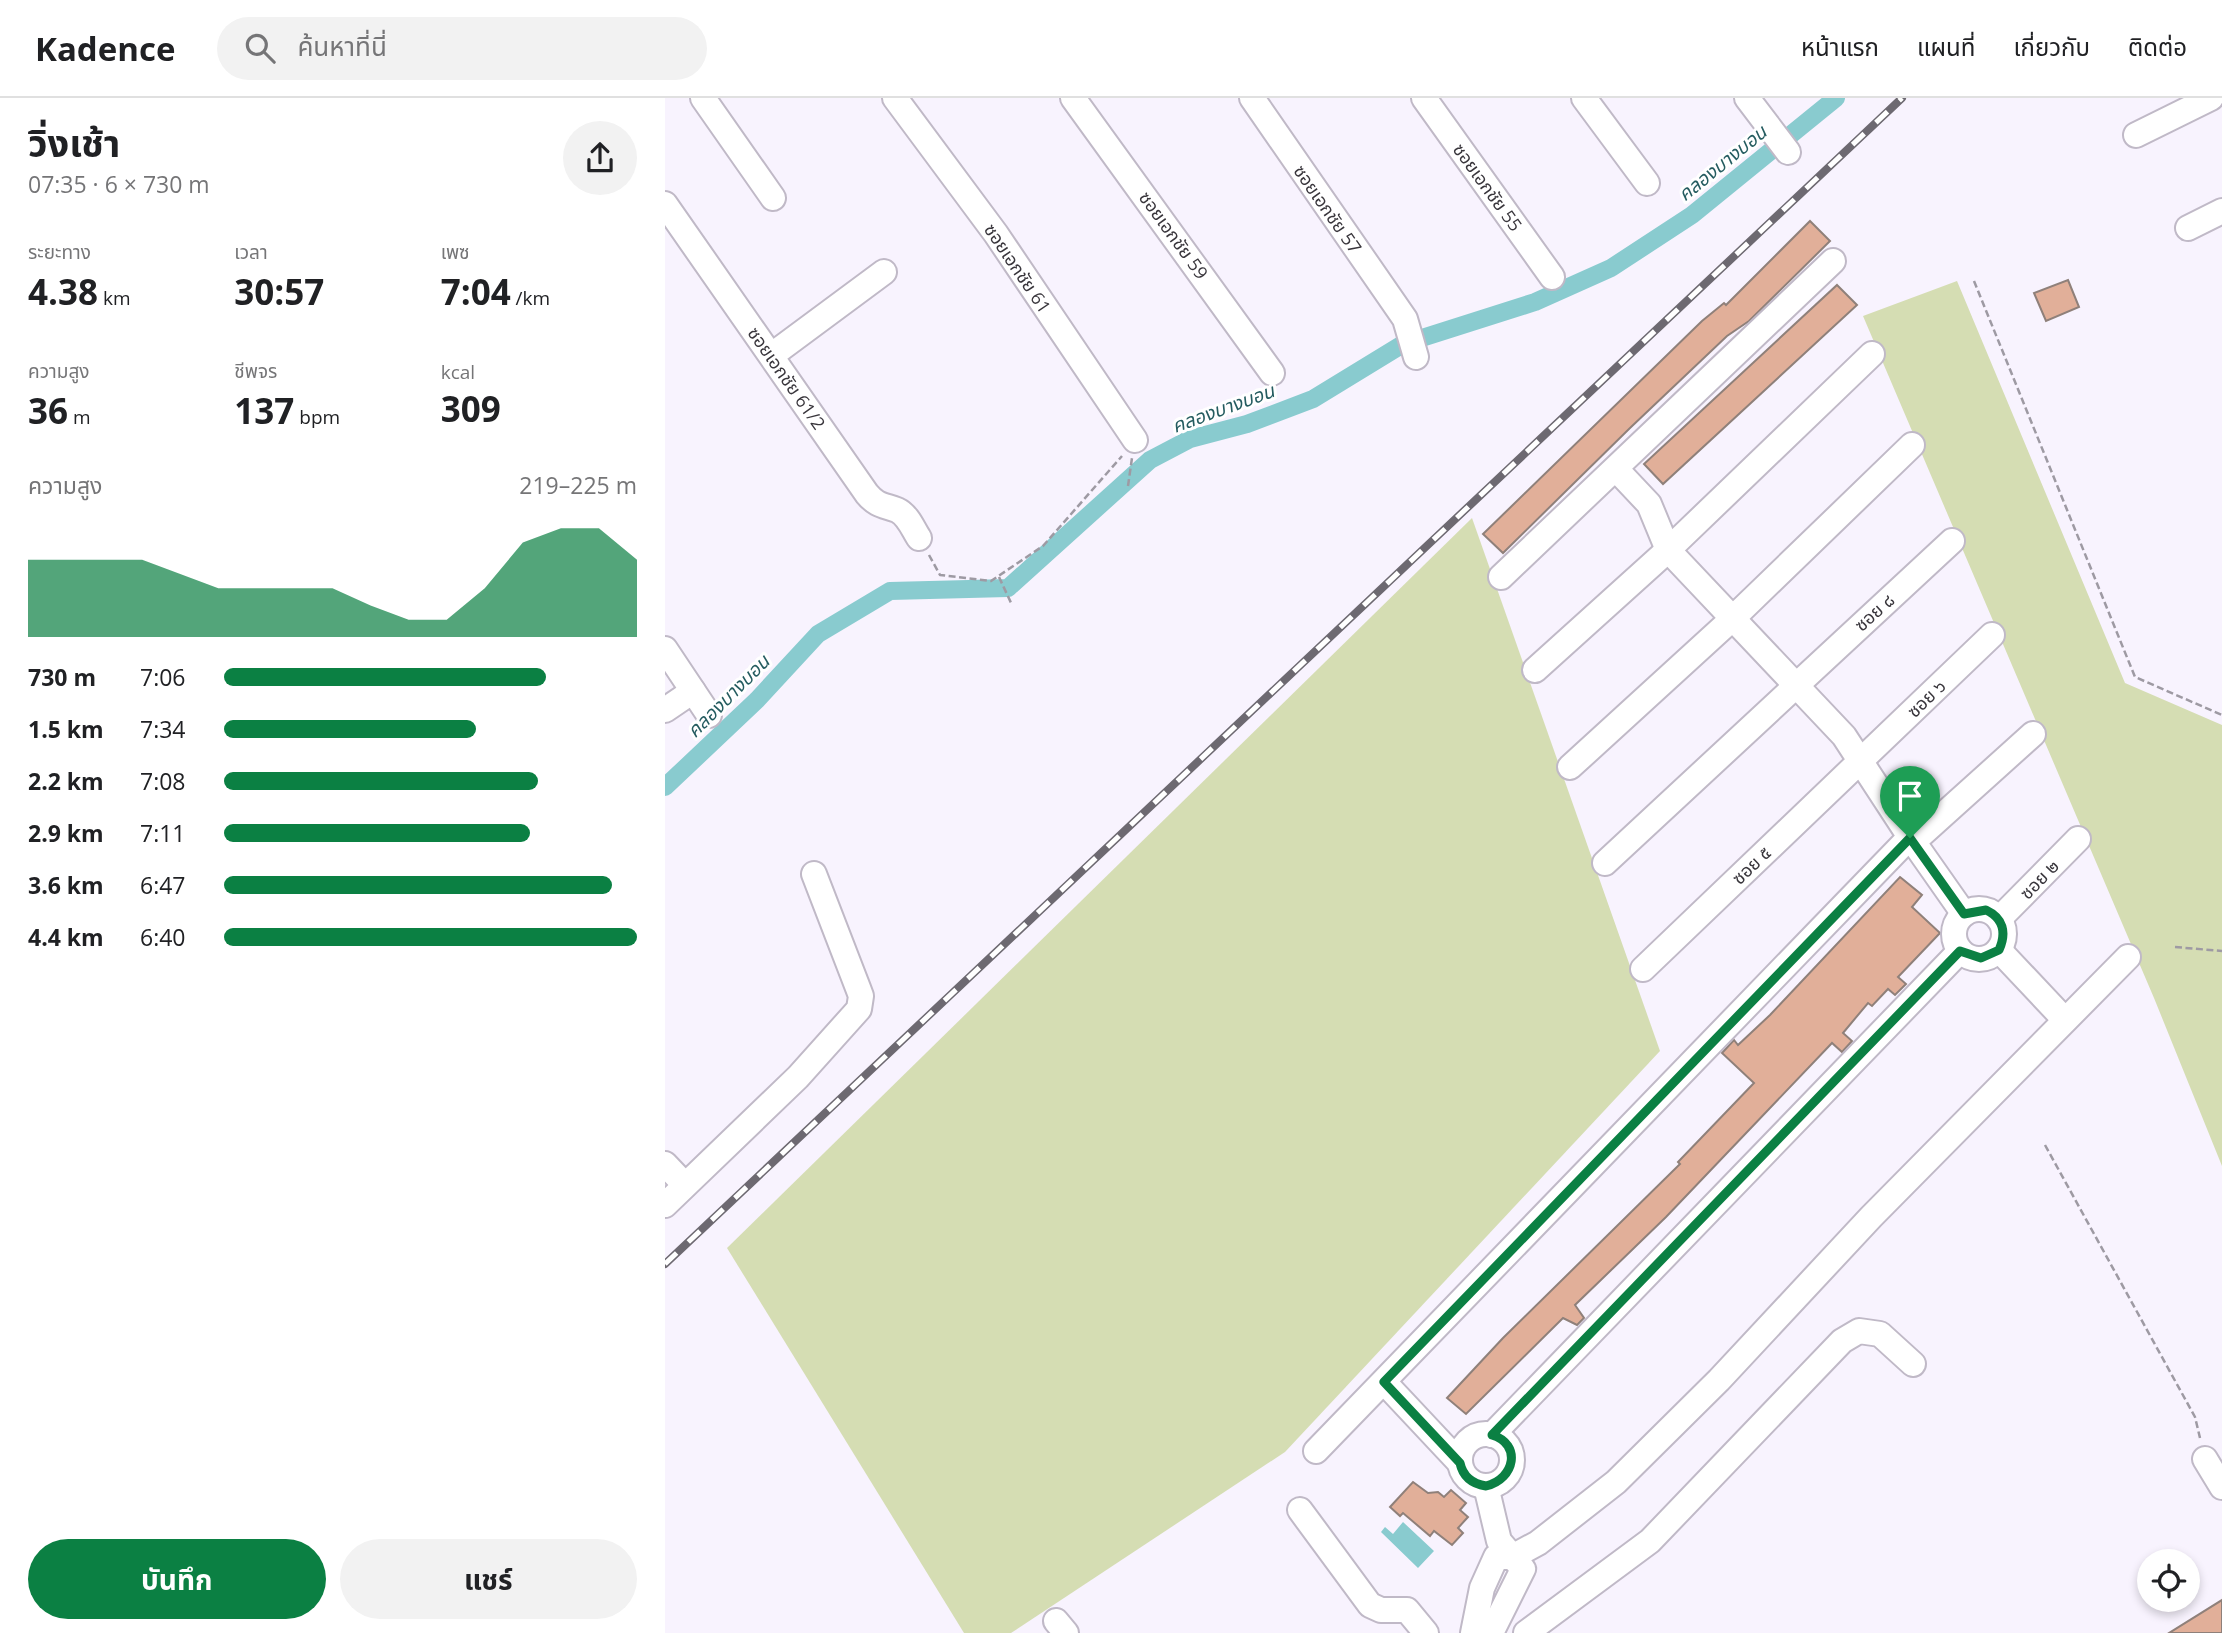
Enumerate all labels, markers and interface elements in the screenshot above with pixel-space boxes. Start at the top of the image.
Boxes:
search box [217,17,707,80]
text: Kadence [35,26,175,71]
text: ค้นหาที่นี่ [297,28,387,64]
icon: search [241,29,279,67]
text: หน้าแรก [1801,30,1879,63]
text: แผนที่ [1917,30,1975,63]
text: เกี่ยวกับ [2013,30,2090,63]
text: ติดต่อ [2128,30,2187,63]
text: วิ่งเช้า [28,116,120,168]
water label: คลองบางบอน [1672,118,1773,207]
button: share [563,121,637,195]
street label: ซอยเอกชัย 55 [1448,138,1528,236]
street label: ซอยเอกชัย 57 [1289,160,1367,258]
text: 07:35 · 6 × 730 m [28,168,210,200]
street label: ซอยเอกชัย 59 [1134,186,1214,284]
street label: ซอยเอกชัย 61 [979,219,1057,317]
text: ระยะทาง [28,239,91,265]
text: เวลา [234,239,268,265]
text: เพซ [441,239,470,265]
text: 4.38 [28,268,98,315]
text: 30:57 [234,268,324,315]
text: 7:04 [441,268,511,315]
text: km [98,285,131,311]
text: /km [511,285,550,311]
street label: ซอยเอกชัย 61/2 [743,322,831,434]
text: ความสูง [28,358,89,384]
text: ชีพจร [234,358,277,384]
text: kcal [441,359,475,385]
water label: คลองบางบอน [1168,377,1279,439]
text: 309 [441,385,501,432]
text: 36 [28,387,68,434]
text: 137 [234,387,294,434]
text: m [68,404,91,430]
text: bpm [294,404,340,430]
text: ความสูง [28,469,102,501]
text: 219–225 m [519,469,637,501]
street label: ซอย ๘ [1849,588,1899,636]
water label: คลองบางบอน [681,648,776,743]
text: 730 m [28,661,96,693]
text: 7:06 [140,661,186,693]
street label: ซอย ๖ [1901,674,1951,722]
text: 1.5 km [28,713,104,745]
text: 7:34 [140,713,186,745]
text: 2.2 km [28,765,104,797]
text: 7:08 [140,765,186,797]
pin [1880,766,1940,838]
icon: arrive [1891,777,1929,815]
text: 2.9 km [28,817,104,849]
text: 7:11 [140,817,186,849]
street label: ซอย ๕ [1726,841,1776,889]
street label: ซอย ๒ [2014,854,2064,904]
text: 3.6 km [28,869,104,901]
text: 6:47 [140,869,186,901]
text: 4.4 km [28,921,104,953]
text: 6:40 [140,921,186,953]
button: บันทึก [28,1539,326,1619]
button: แชร์ [340,1539,637,1619]
map controls [2137,1549,2200,1612]
button: locate [2137,1549,2200,1612]

